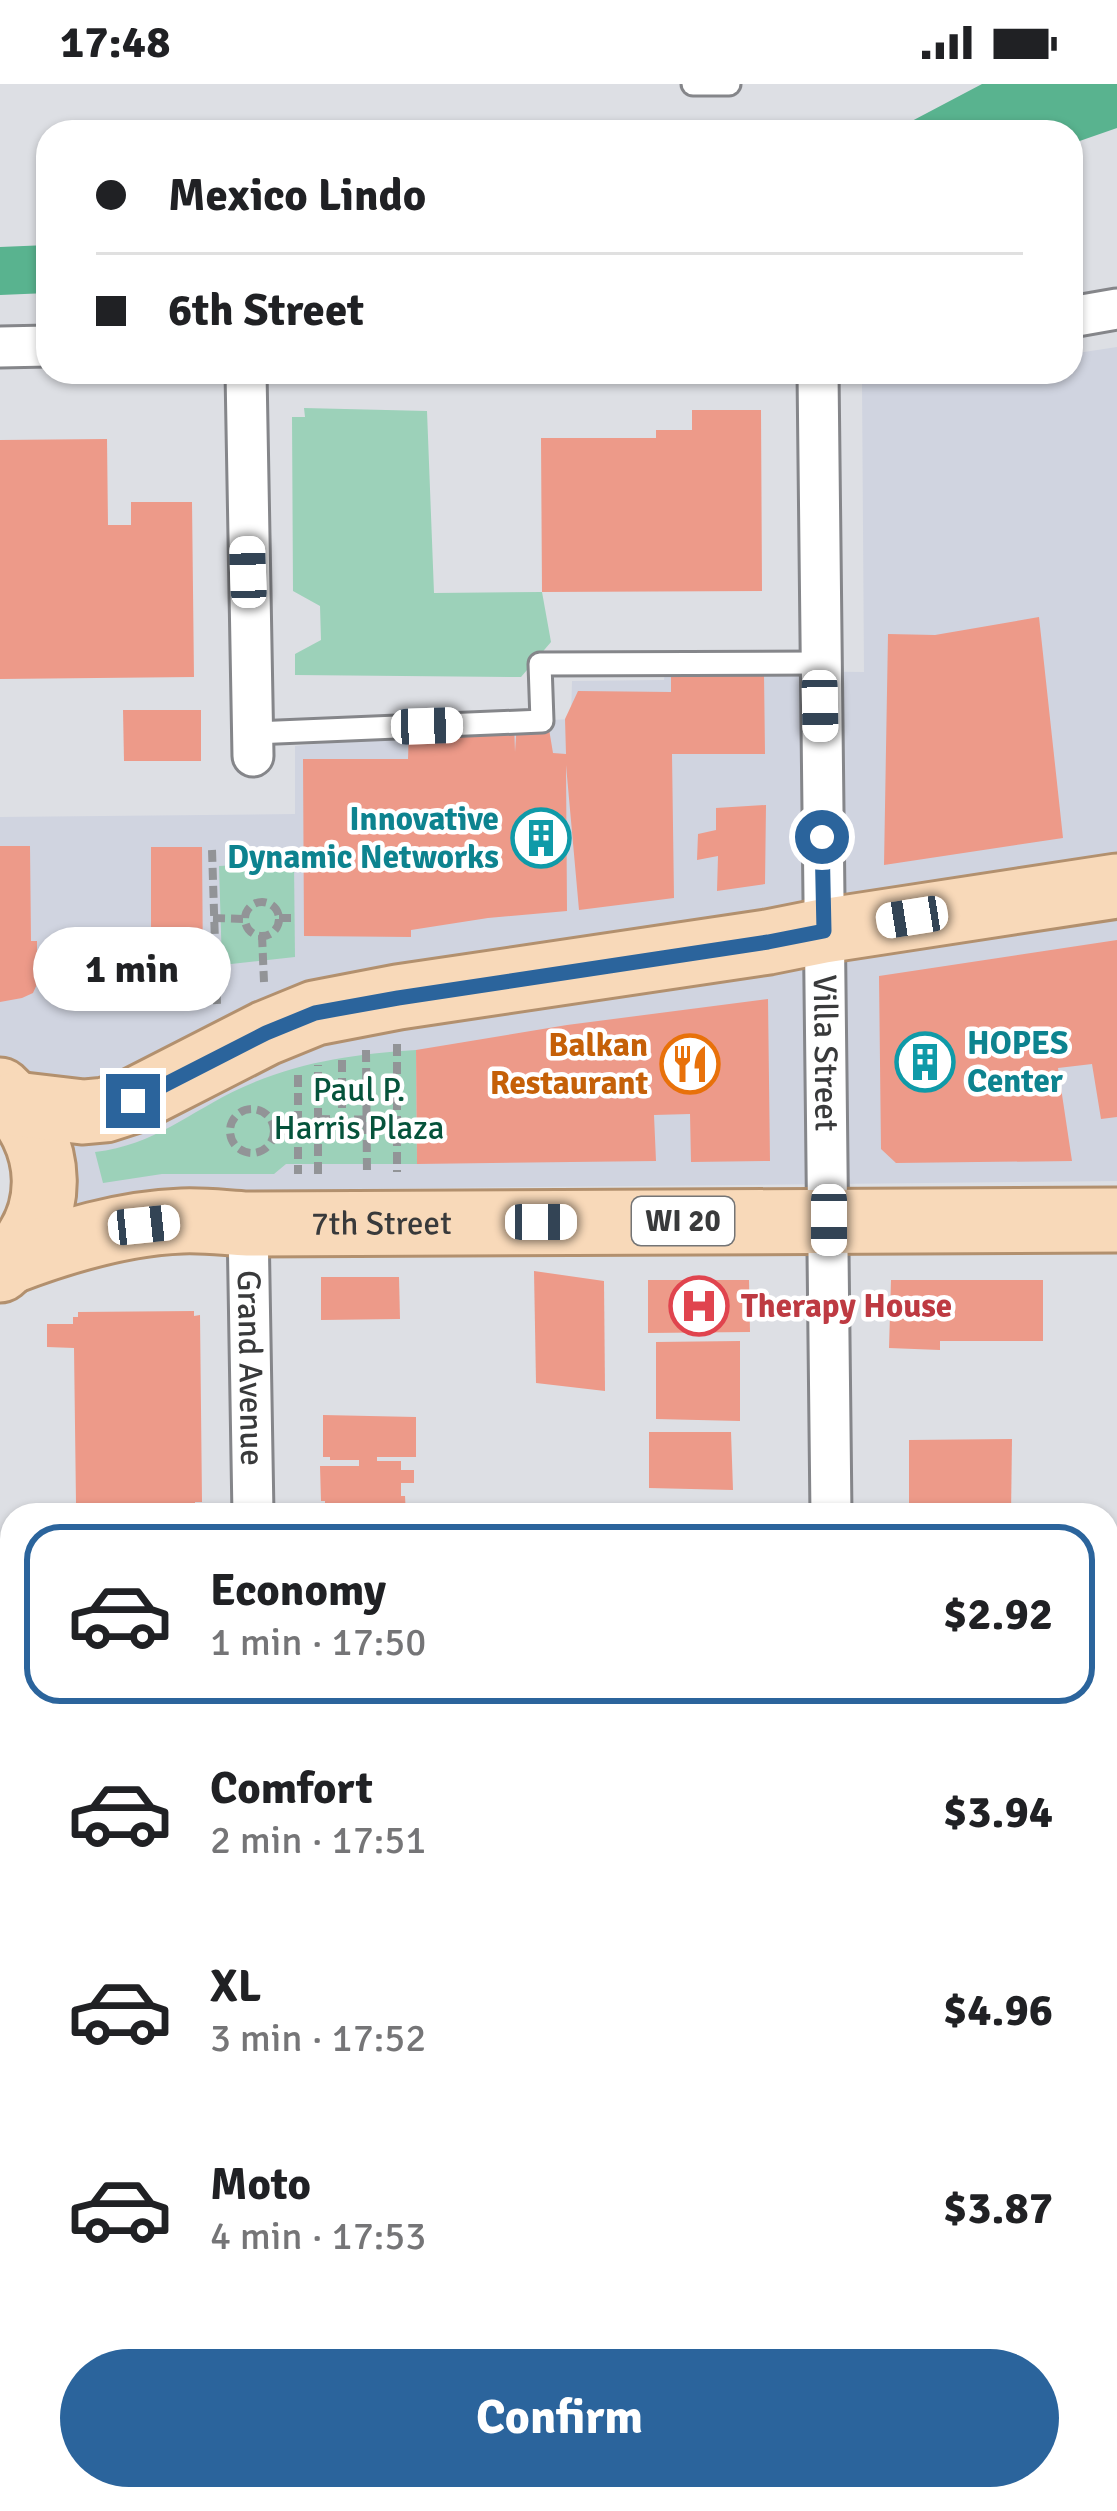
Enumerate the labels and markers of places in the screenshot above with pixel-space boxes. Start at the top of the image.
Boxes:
place label: Innovative Dynamic Networks [227,799,499,878]
building icon: Innovative Dynamic Networks [510,807,572,869]
place label: HOPES Center [967,1023,1068,1102]
place label: Balkan Restaurant [490,1025,648,1104]
building icon: HOPES Center [894,1031,956,1093]
restaurant icon: Balkan Restaurant [659,1033,721,1095]
hospital icon: Therapy House [668,1275,730,1337]
place label: Therapy House [741,1286,952,1327]

